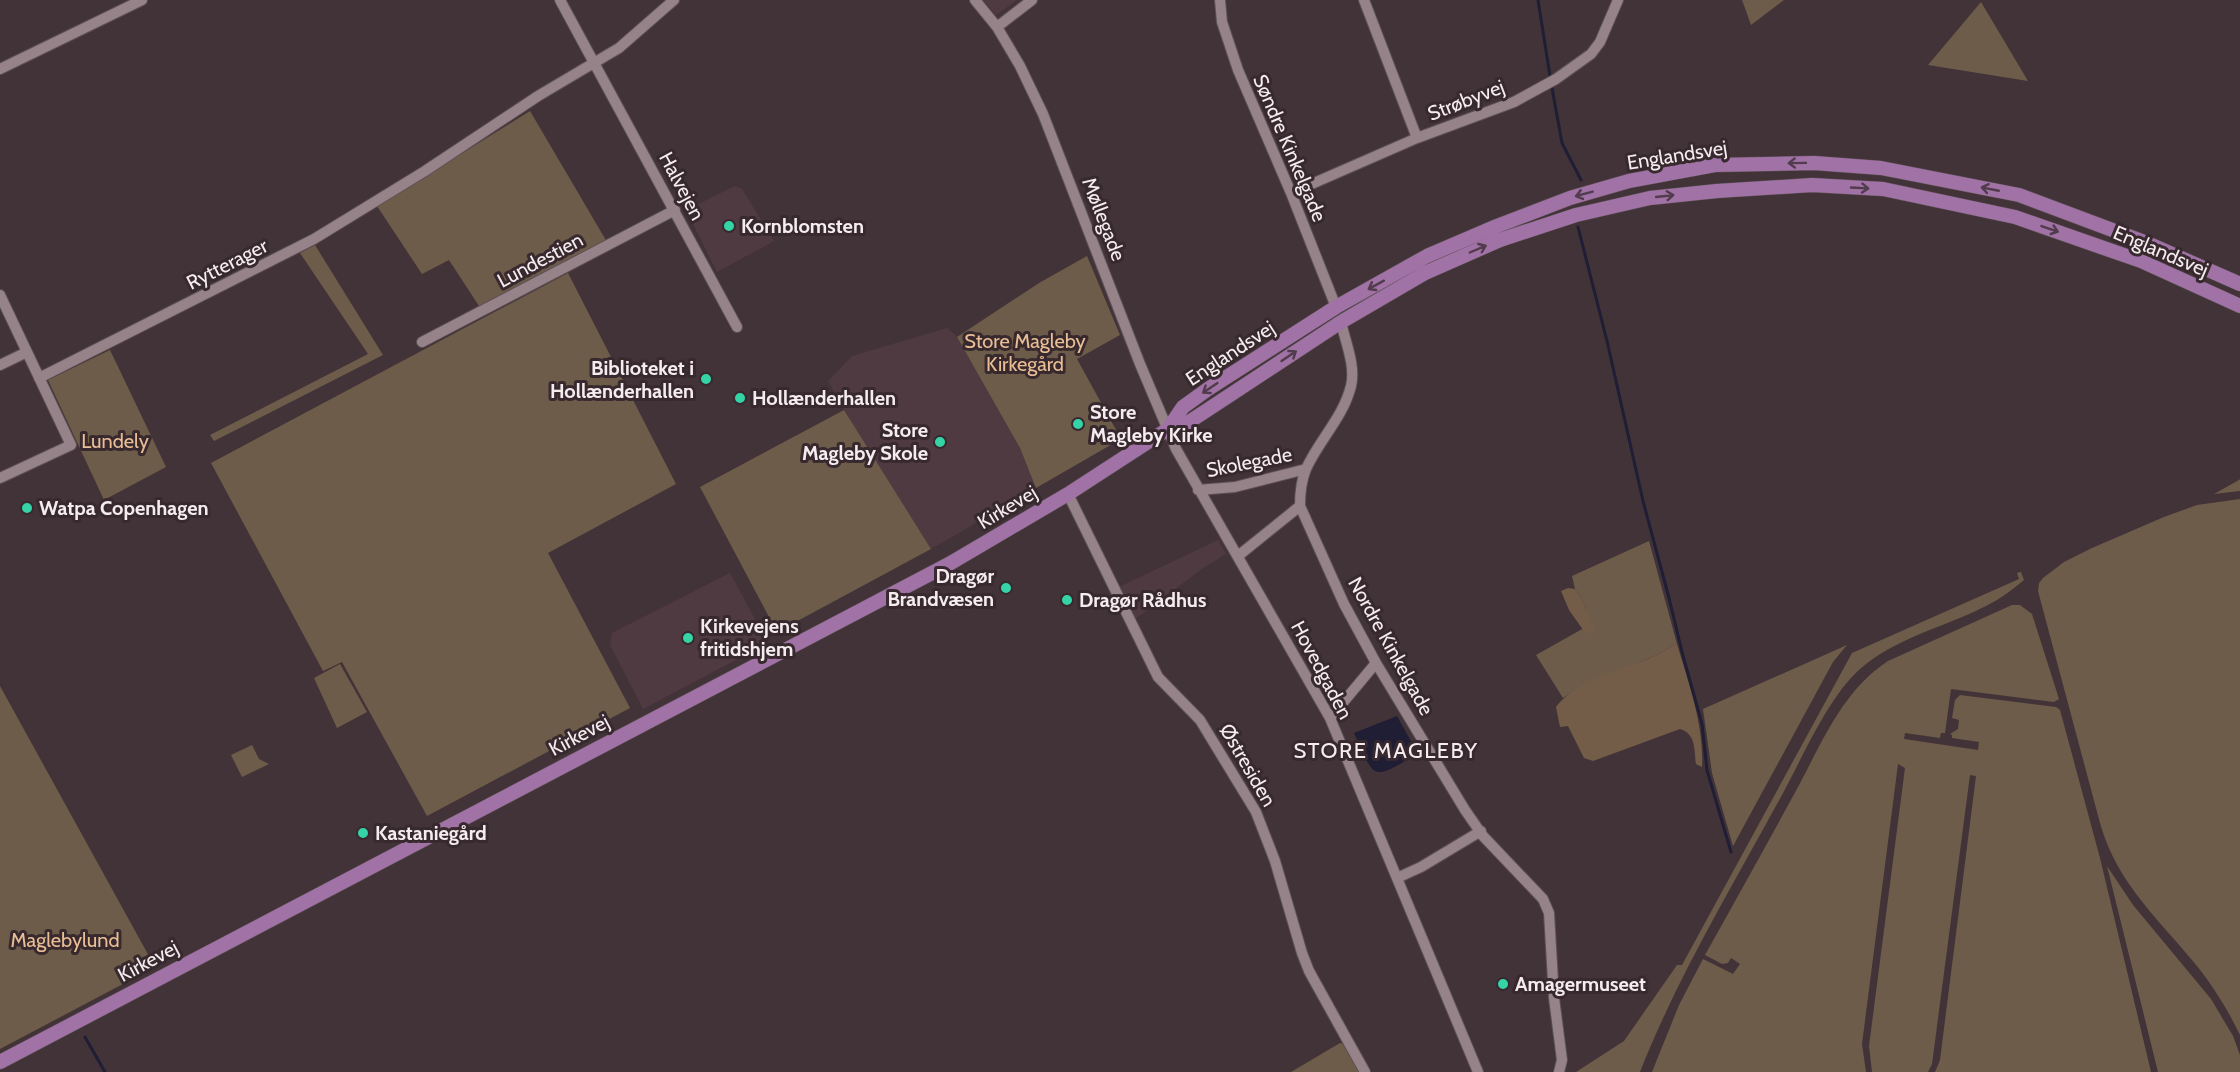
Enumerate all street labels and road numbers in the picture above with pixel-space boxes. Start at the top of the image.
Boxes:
street label: Søndre Kinkelgade [1248,71,1332,225]
street label: Strøbyvej [1424,74,1508,126]
street label: Englandsvej [1625,135,1729,175]
street label: Halvejen [654,148,710,224]
street label: Møllegade [1077,174,1131,264]
street label: Englandsvej [2110,220,2212,282]
street label: Lundestien [493,227,587,293]
street label: Rytterager [182,233,272,295]
street label: Englandsvej [1181,315,1279,391]
street label: Skolegade [1204,442,1294,482]
street label: Kirkevej [973,480,1041,534]
street label: Nordre Kinkelgade [1343,573,1439,719]
street label: Hovedgaden [1286,617,1358,723]
street label: Kirkevej [545,709,613,761]
street label: Østresiden [1215,719,1281,811]
street label: Kirkevej [114,935,182,987]

